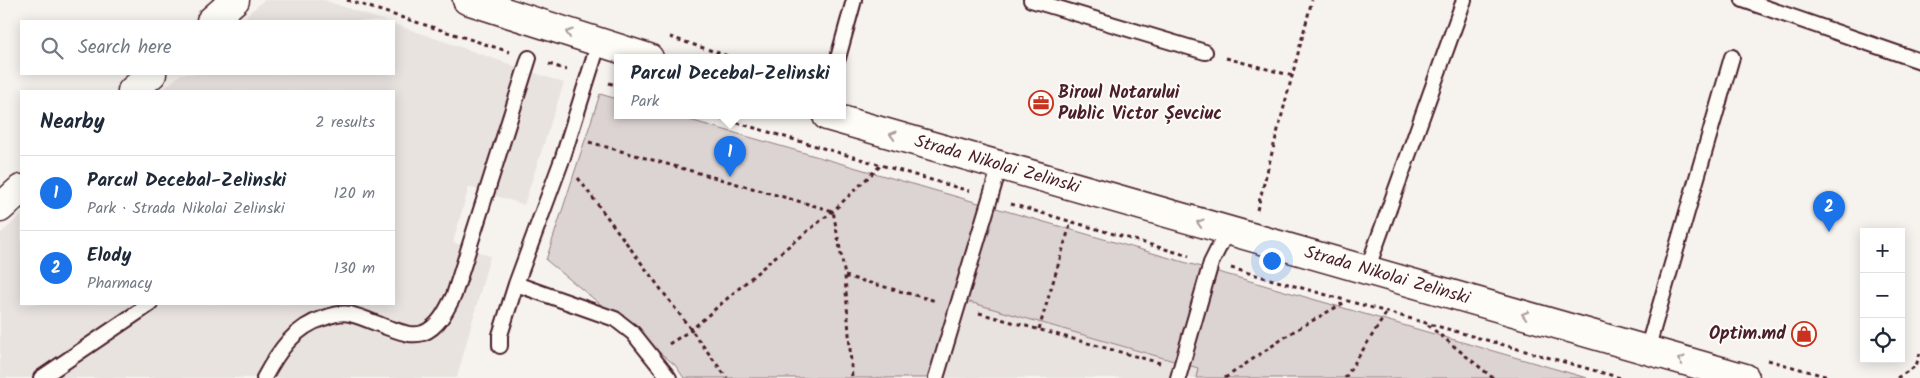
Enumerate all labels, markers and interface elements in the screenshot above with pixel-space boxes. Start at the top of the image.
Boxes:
search box [20,20,395,75]
one-way arrow [565,28,573,38]
text: Search here [78,33,172,63]
icon: search [38,34,66,62]
popup [614,54,846,119]
text: Parcul Decebal-Zelinski [630,59,830,89]
place label: Biroul Notarului Public Victor Șevciuc [1058,79,1222,129]
text: Park [630,89,659,114]
office icon: Biroul Notarului Public Victor Șevciuc [1028,90,1054,116]
text: Nearby [40,106,105,139]
text: 2 results [315,110,375,135]
street label: Strada Nikolai Zelinski [911,128,1084,203]
one-way arrow [889,130,897,140]
pin: 1 [714,136,746,177]
text: Parcul Decebal-Zelinski [87,166,286,196]
text: 1 [54,181,58,206]
text: 120 m [334,181,375,206]
pin: 2 [1813,191,1845,232]
text: Park · Strada Nikolai Zelinski [87,196,285,221]
one-way arrow [1197,219,1205,229]
map controls [1860,228,1905,363]
button: + [1860,228,1905,273]
street label: Strada Nikolai Zelinski [1301,239,1474,314]
text: Elody [87,241,131,271]
your location [1259,248,1285,274]
text: 2 [51,256,61,281]
text: 130 m [334,256,375,281]
text: Pharmacy [87,271,152,296]
button: − [1860,273,1905,318]
one-way arrow [1521,311,1530,321]
button: locate [1860,318,1905,363]
place label: Optim.md [1709,320,1786,349]
shop icon: Optim.md [1791,321,1817,347]
one-way arrow [1678,355,1686,365]

